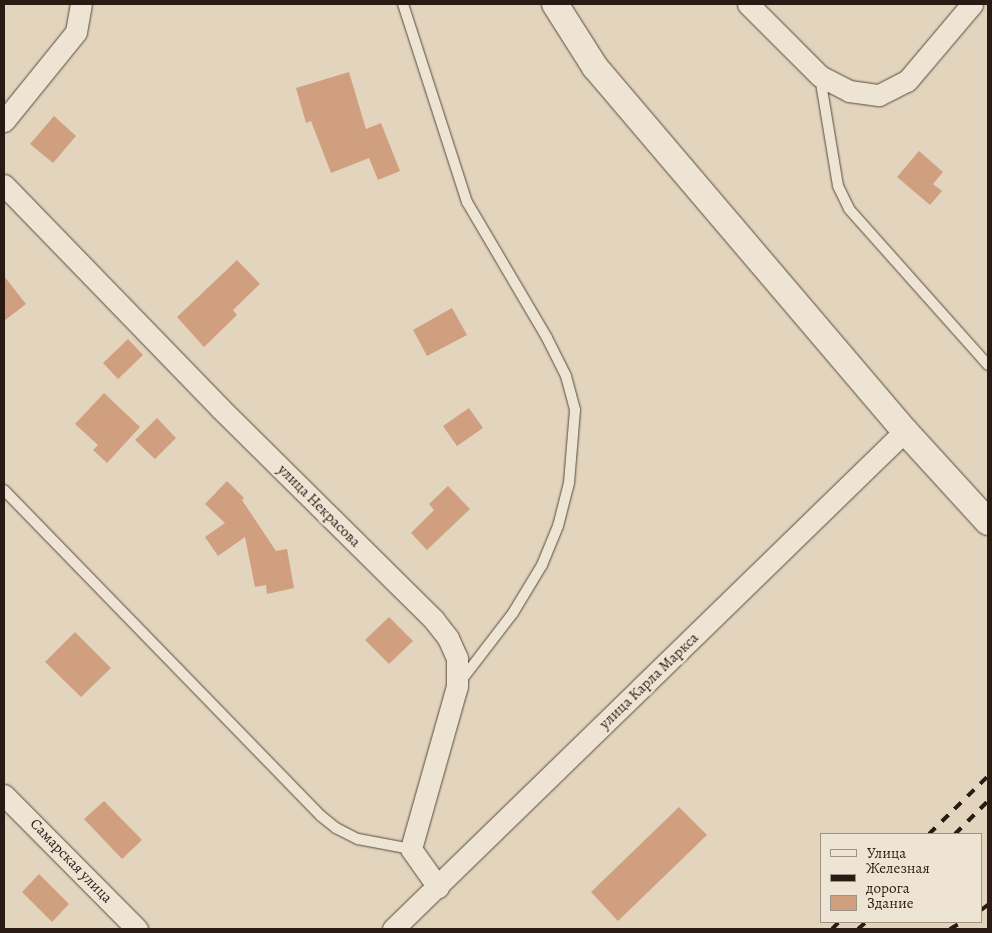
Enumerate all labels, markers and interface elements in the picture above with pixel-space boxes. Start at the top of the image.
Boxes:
street label: улица Некрасова [274,461,364,551]
street label: улица Карла Маркса [596,629,702,733]
street label: Самарская улица [26,815,116,907]
legend [820,833,982,923]
text: Улица [867,843,906,863]
text: Железная дорога [866,858,930,898]
text: Здание [867,893,914,913]

